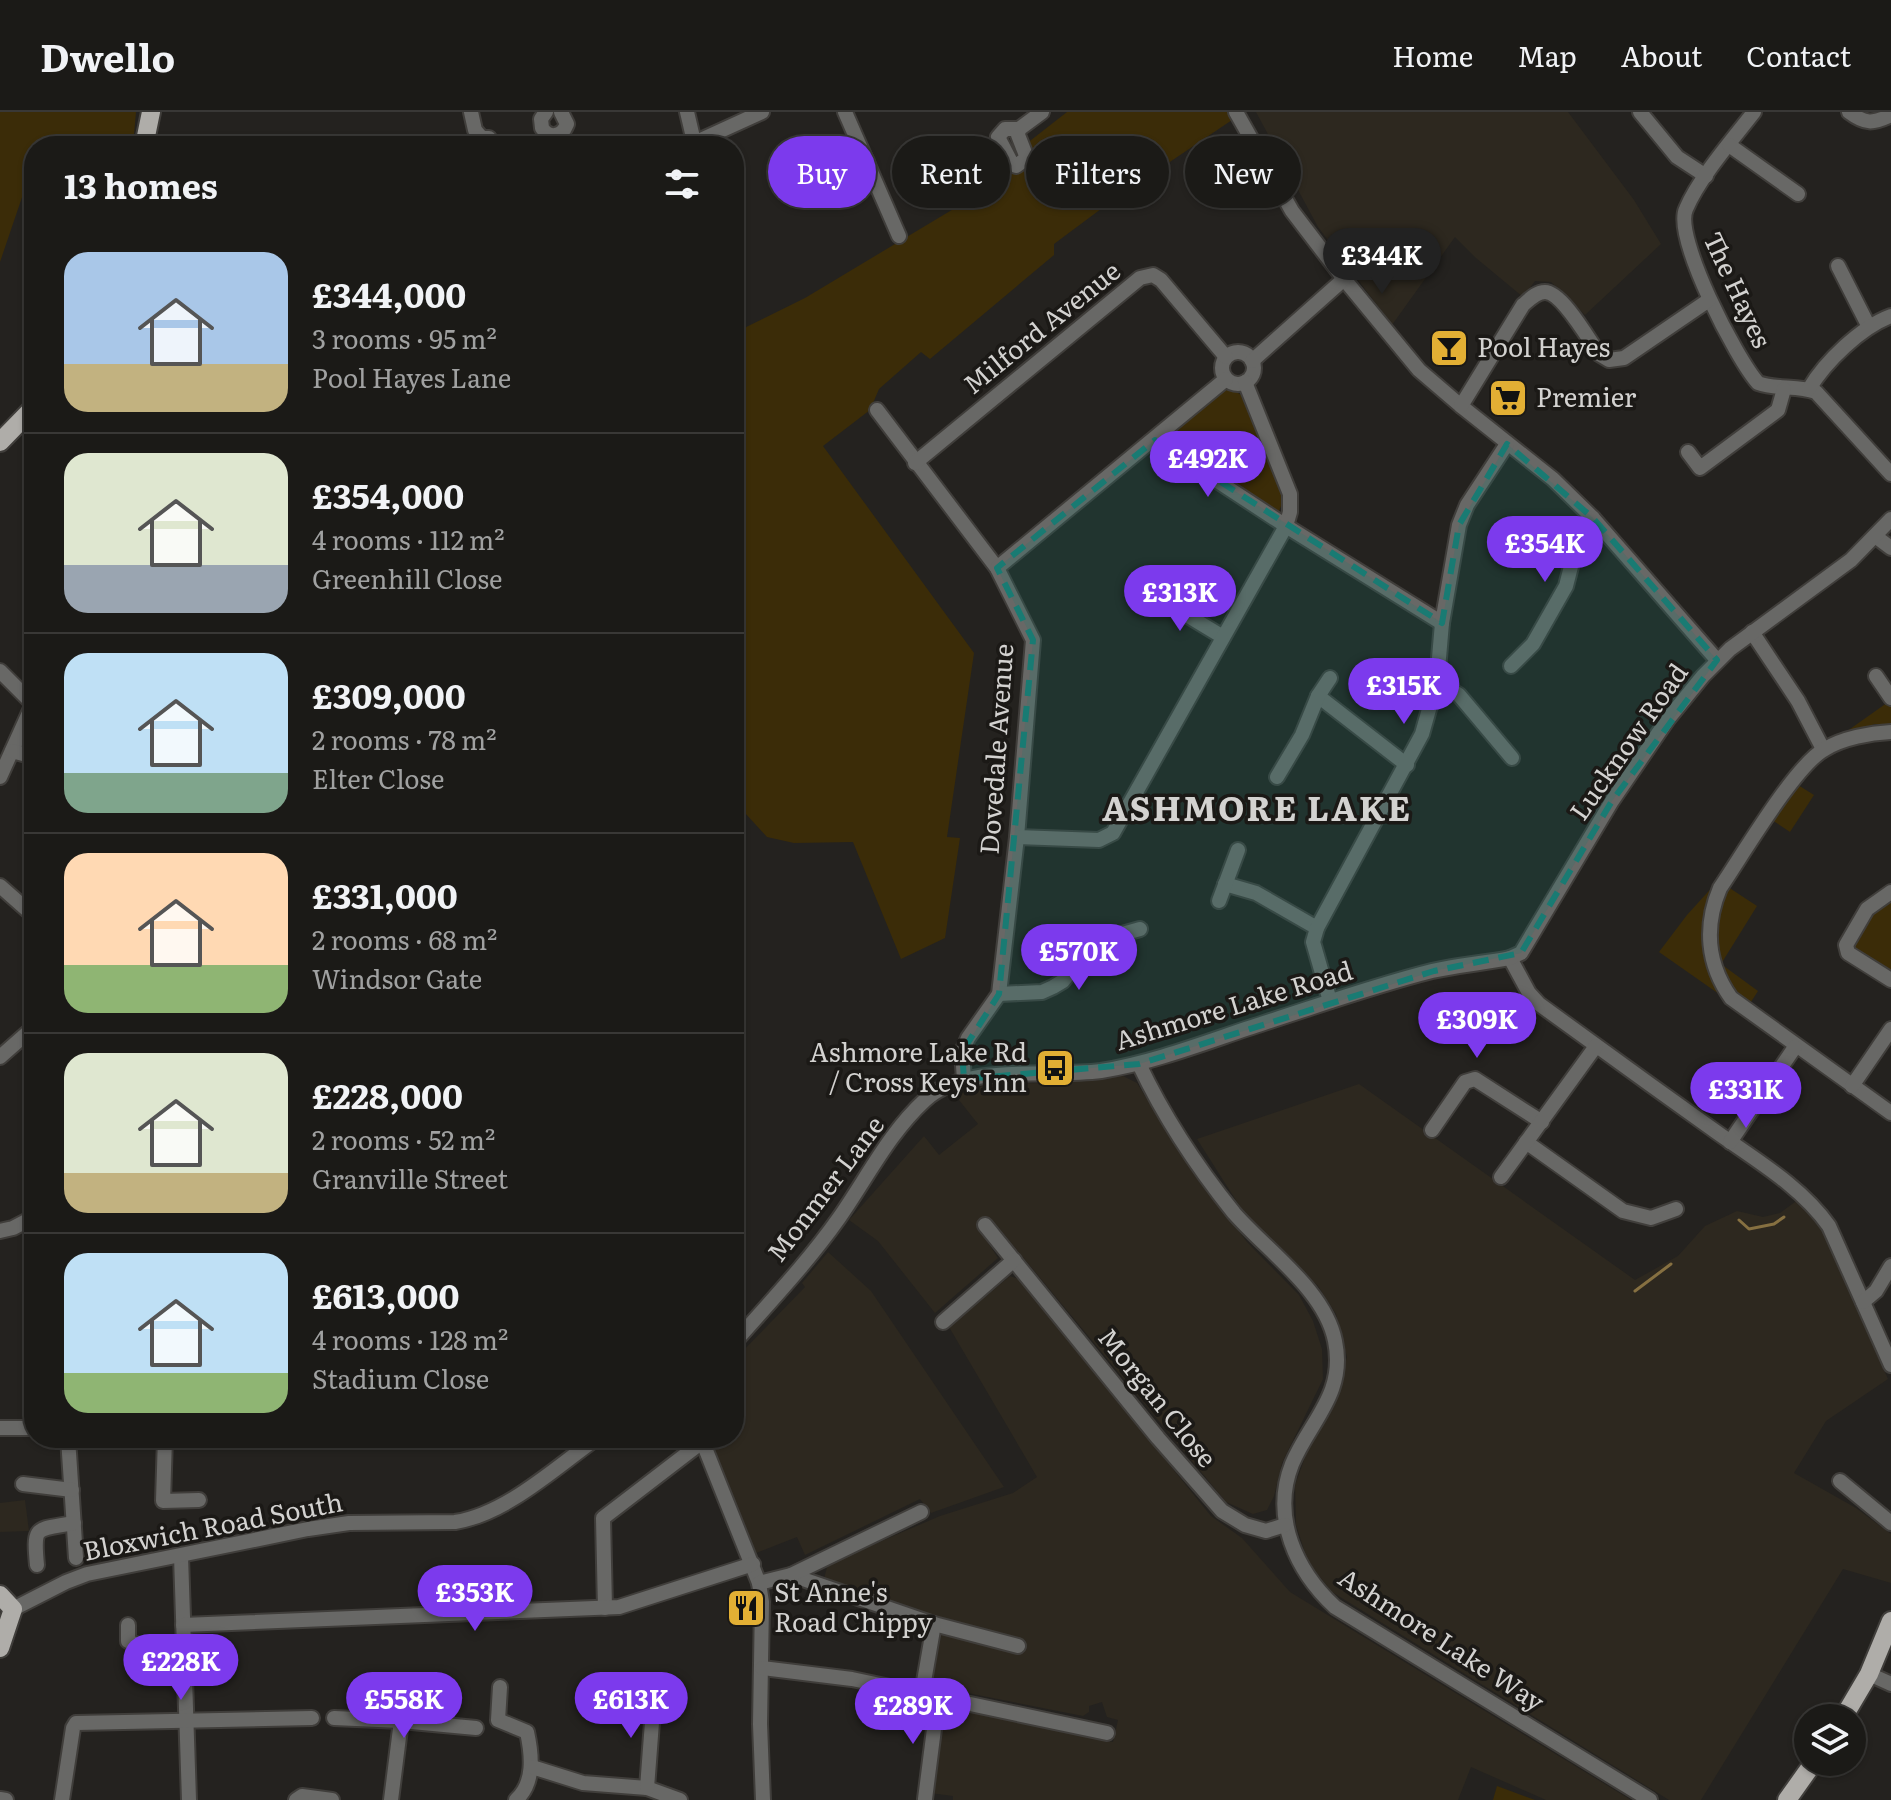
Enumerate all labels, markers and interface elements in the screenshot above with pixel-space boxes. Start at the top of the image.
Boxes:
text: Dwello [40,27,175,84]
text: Home [1392,34,1473,76]
text: Map [1517,34,1577,76]
text: About [1621,34,1702,76]
text: Contact [1746,34,1851,76]
chip: Buy [768,136,876,208]
chip: Rent [892,136,1010,208]
chip: Filters [1026,136,1169,208]
chip: New [1185,136,1301,208]
text: 13 homes [64,159,218,209]
icon: filters [660,162,704,206]
street label: The Hayes [1695,224,1783,353]
pin: £344K [1326,228,1438,296]
text: £344K [1341,234,1423,273]
street label: Milford Avenue [953,250,1127,402]
text: £344,000 [312,268,466,318]
icon: home [128,284,224,380]
text: 3 rooms · 95 m² [312,318,497,357]
place label: Pool Hayes [1477,326,1610,365]
bar icon: Pool Hayes [1428,327,1470,369]
text: Pool Hayes Lane [312,357,511,396]
place label: Premier [1536,376,1637,415]
supermarket icon: Premier [1487,377,1529,419]
pin: £492K [1152,431,1264,499]
text: £492K [1168,437,1248,476]
text: £354,000 [312,469,464,519]
icon: home [128,485,224,581]
pin: £354K [1489,516,1601,584]
text: 4 rooms · 112 m² [312,519,505,558]
text: £354K [1505,522,1585,561]
text: Greenhill Close [312,558,502,597]
pin: £313K [1124,565,1236,633]
text: £313K [1142,571,1218,610]
street label: Dovedale Avenue [968,642,1021,856]
street label: Lucknow Road [1558,654,1696,827]
pin: £315K [1348,658,1460,726]
text: £315K [1366,664,1442,703]
text: £309,000 [312,669,466,719]
icon: home [128,685,224,781]
text: 2 rooms · 78 m² [312,719,497,758]
text: Elter Close [312,758,444,797]
district label: ASHMORE LAKE [1102,781,1412,831]
text: £331,000 [312,869,458,919]
icon: home [128,885,224,981]
text: 2 rooms · 68 m² [312,919,497,958]
pin: £570K [1023,924,1135,992]
text: £570K [1039,930,1119,969]
street label: Ashmore Lake Road [1110,949,1357,1058]
text: Windsor Gate [312,958,482,997]
pin: £309K [1421,992,1533,1060]
text: £309K [1436,998,1518,1037]
place label: Ashmore Lake Rd / Cross Keys Inn [810,1031,1027,1100]
bus stop icon: Ashmore Lake Rd / Cross Keys Inn [1034,1047,1076,1089]
pin: £331K [1690,1062,1802,1130]
text: £331K [1708,1068,1784,1107]
text: £228,000 [312,1069,463,1119]
icon: home [128,1085,224,1181]
street label: Monmer Lane [756,1106,892,1269]
text: 2 rooms · 52 m² [312,1119,495,1158]
text: Granville Street [312,1158,508,1197]
text: £613,000 [312,1269,459,1319]
icon: home [128,1285,224,1381]
street label: Morgan Close [1090,1318,1227,1475]
text: 4 rooms · 128 m² [312,1319,508,1358]
text: Stadium Close [312,1358,489,1397]
street label: Bloxwich Road South [79,1480,346,1569]
street label: Ashmore Lake Way [1332,1556,1553,1719]
pin: £353K [419,1565,531,1633]
text: £353K [436,1571,514,1610]
place label: St Anne's Road Chippy [774,1571,932,1640]
restaurant icon: St Anne's Road Chippy [725,1587,767,1629]
pin: £228K [125,1634,237,1702]
text: £228K [141,1640,221,1679]
pin: £558K [348,1672,460,1740]
pin: £613K [575,1672,687,1740]
text: £558K [364,1678,444,1717]
text: £613K [593,1678,669,1717]
pin: £289K [857,1678,969,1746]
text: £289K [873,1684,953,1723]
map controls [1794,1704,1866,1776]
button: layers [1794,1704,1866,1776]

